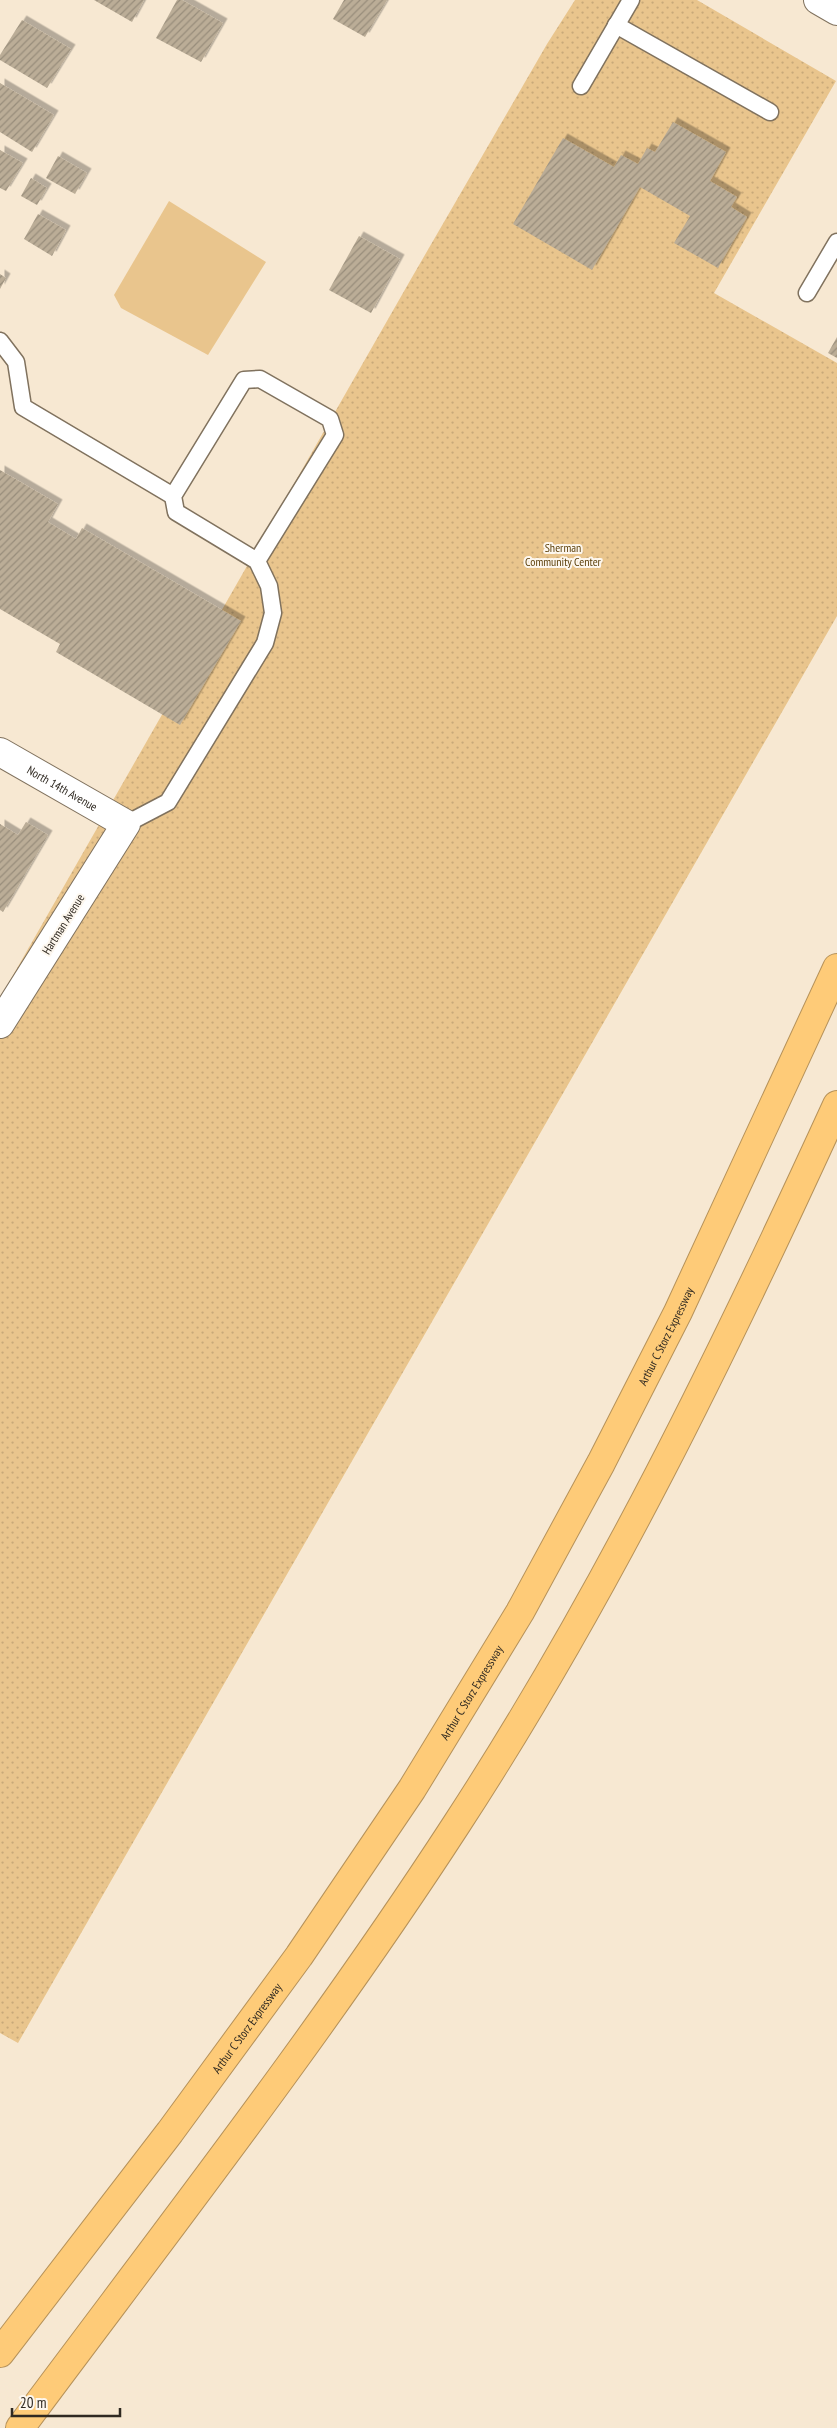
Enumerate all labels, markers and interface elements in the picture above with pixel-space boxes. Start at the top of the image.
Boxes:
park label: Sherman Community Center [525,540,602,569]
street label: North 14th Avenue [25,762,100,814]
street label: Hartman Avenue [38,891,88,957]
street label: Arthur C Storz Expressway [634,1284,696,1388]
street label: Arthur C Storz Expressway [436,1642,506,1742]
street label: Arthur C Storz Expressway [208,1979,285,2076]
scale bar [12,2386,120,2418]
text: 20 m [20,2393,46,2412]

